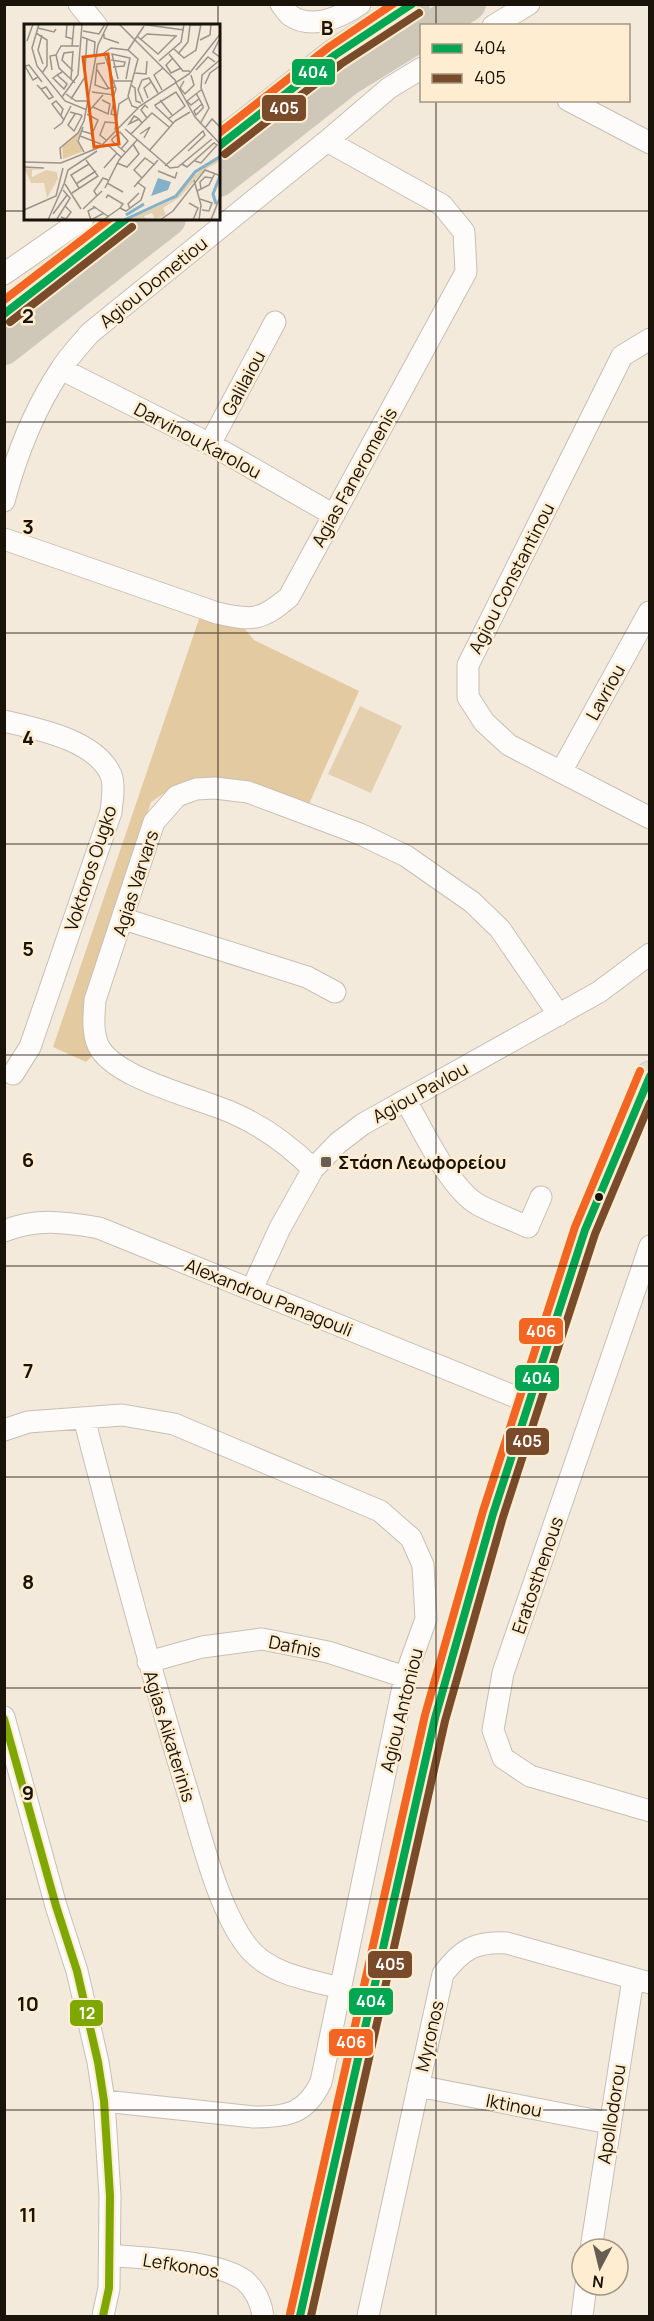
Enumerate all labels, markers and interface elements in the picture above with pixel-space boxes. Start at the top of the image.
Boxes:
text: B [321,14,334,41]
inset map [24,24,220,220]
legend [420,24,630,102]
text: 404 [474,35,506,59]
line badge: 404 [291,58,336,86]
text: 404 [298,61,328,83]
text: 405 [474,65,506,89]
line badge: 405 [261,94,307,122]
text: 405 [269,97,299,119]
street label: Agiou Dometiou [94,231,212,333]
text: 2 [22,302,34,329]
street label: Galilaiou [216,346,270,420]
street label: Darvinou Karolou [130,396,266,484]
street label: Agias Faneromenis [306,403,402,551]
street label: Agiou Constantinou [463,499,559,657]
text: 3 [22,513,34,540]
street label: Lavriou [580,660,630,724]
text: 4 [22,724,34,751]
street label: Voktoros Ougko [58,802,122,934]
street label: Agias Varvars [107,827,163,939]
text: 5 [22,935,34,962]
street label: Agiou Pavlou [368,1056,472,1128]
text: 6 [22,1146,34,1173]
place label: Στάση Λεωφορείου [338,1150,506,1174]
marker: Στάση Λεωφορείου [319,1155,333,1169]
unlabelled marker [593,1191,605,1203]
street label: Alexandrou Panagouli [182,1252,356,1342]
line badge: 406 [518,1317,564,1345]
text: 406 [526,1320,556,1342]
text: 7 [23,1357,33,1384]
line badge: 404 [514,1364,560,1392]
text: 404 [522,1367,552,1389]
line badge: 405 [505,1427,550,1456]
text: 405 [512,1430,542,1452]
street label: Eratosthenous [506,1513,568,1637]
text: 8 [22,1568,34,1595]
street label: Dafnis [267,1629,323,1663]
street label: Agiou Antoniou [374,1645,428,1775]
street label: Agias Aikaterinis [139,1667,201,1805]
text: 9 [22,1779,34,1806]
line badge: 405 [367,1950,413,1979]
text: 405 [375,1953,405,1975]
line badge: 404 [348,1987,394,2016]
text: 10 [17,1990,39,2017]
text: 404 [356,1990,386,2012]
street label: Myronos [409,1998,449,2074]
line badge: 12 [69,1999,104,2027]
text: 12 [79,2002,95,2024]
line badge: 406 [328,2028,374,2057]
text: 406 [336,2031,366,2053]
street label: Apollodorou [591,2062,631,2166]
street label: Iktinou [484,2088,544,2122]
text: 11 [19,2201,37,2228]
north arrow [570,2237,630,2297]
street label: Lefkonos [141,2247,221,2283]
text: N [591,2270,605,2294]

